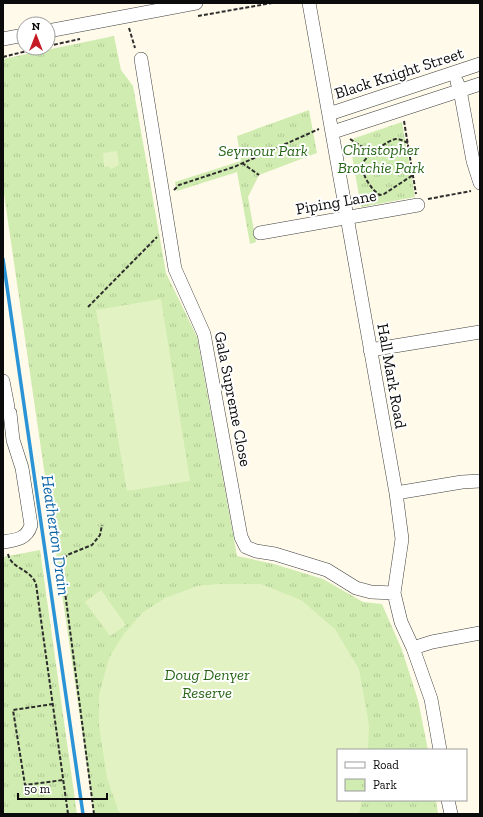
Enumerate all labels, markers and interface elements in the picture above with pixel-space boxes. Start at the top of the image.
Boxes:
north arrow [16,16,56,56]
text: N [32,20,41,33]
street label: Black Knight Street [332,43,466,103]
park label: Christopher Brotchie Park [337,140,425,177]
park label: Seymour Park [218,141,308,160]
street label: Piping Lane [294,186,378,218]
street label: Hall Mark Road [373,322,411,430]
street label: Gala Supreme Close [211,330,255,468]
water label: Heatherton Drain [38,473,74,597]
park label: Doug Denyer Reserve [165,665,250,702]
legend [337,749,467,801]
text: Road [373,758,399,772]
scale bar [18,775,107,801]
text: Park [373,778,398,792]
text: 50 m [24,782,51,796]

